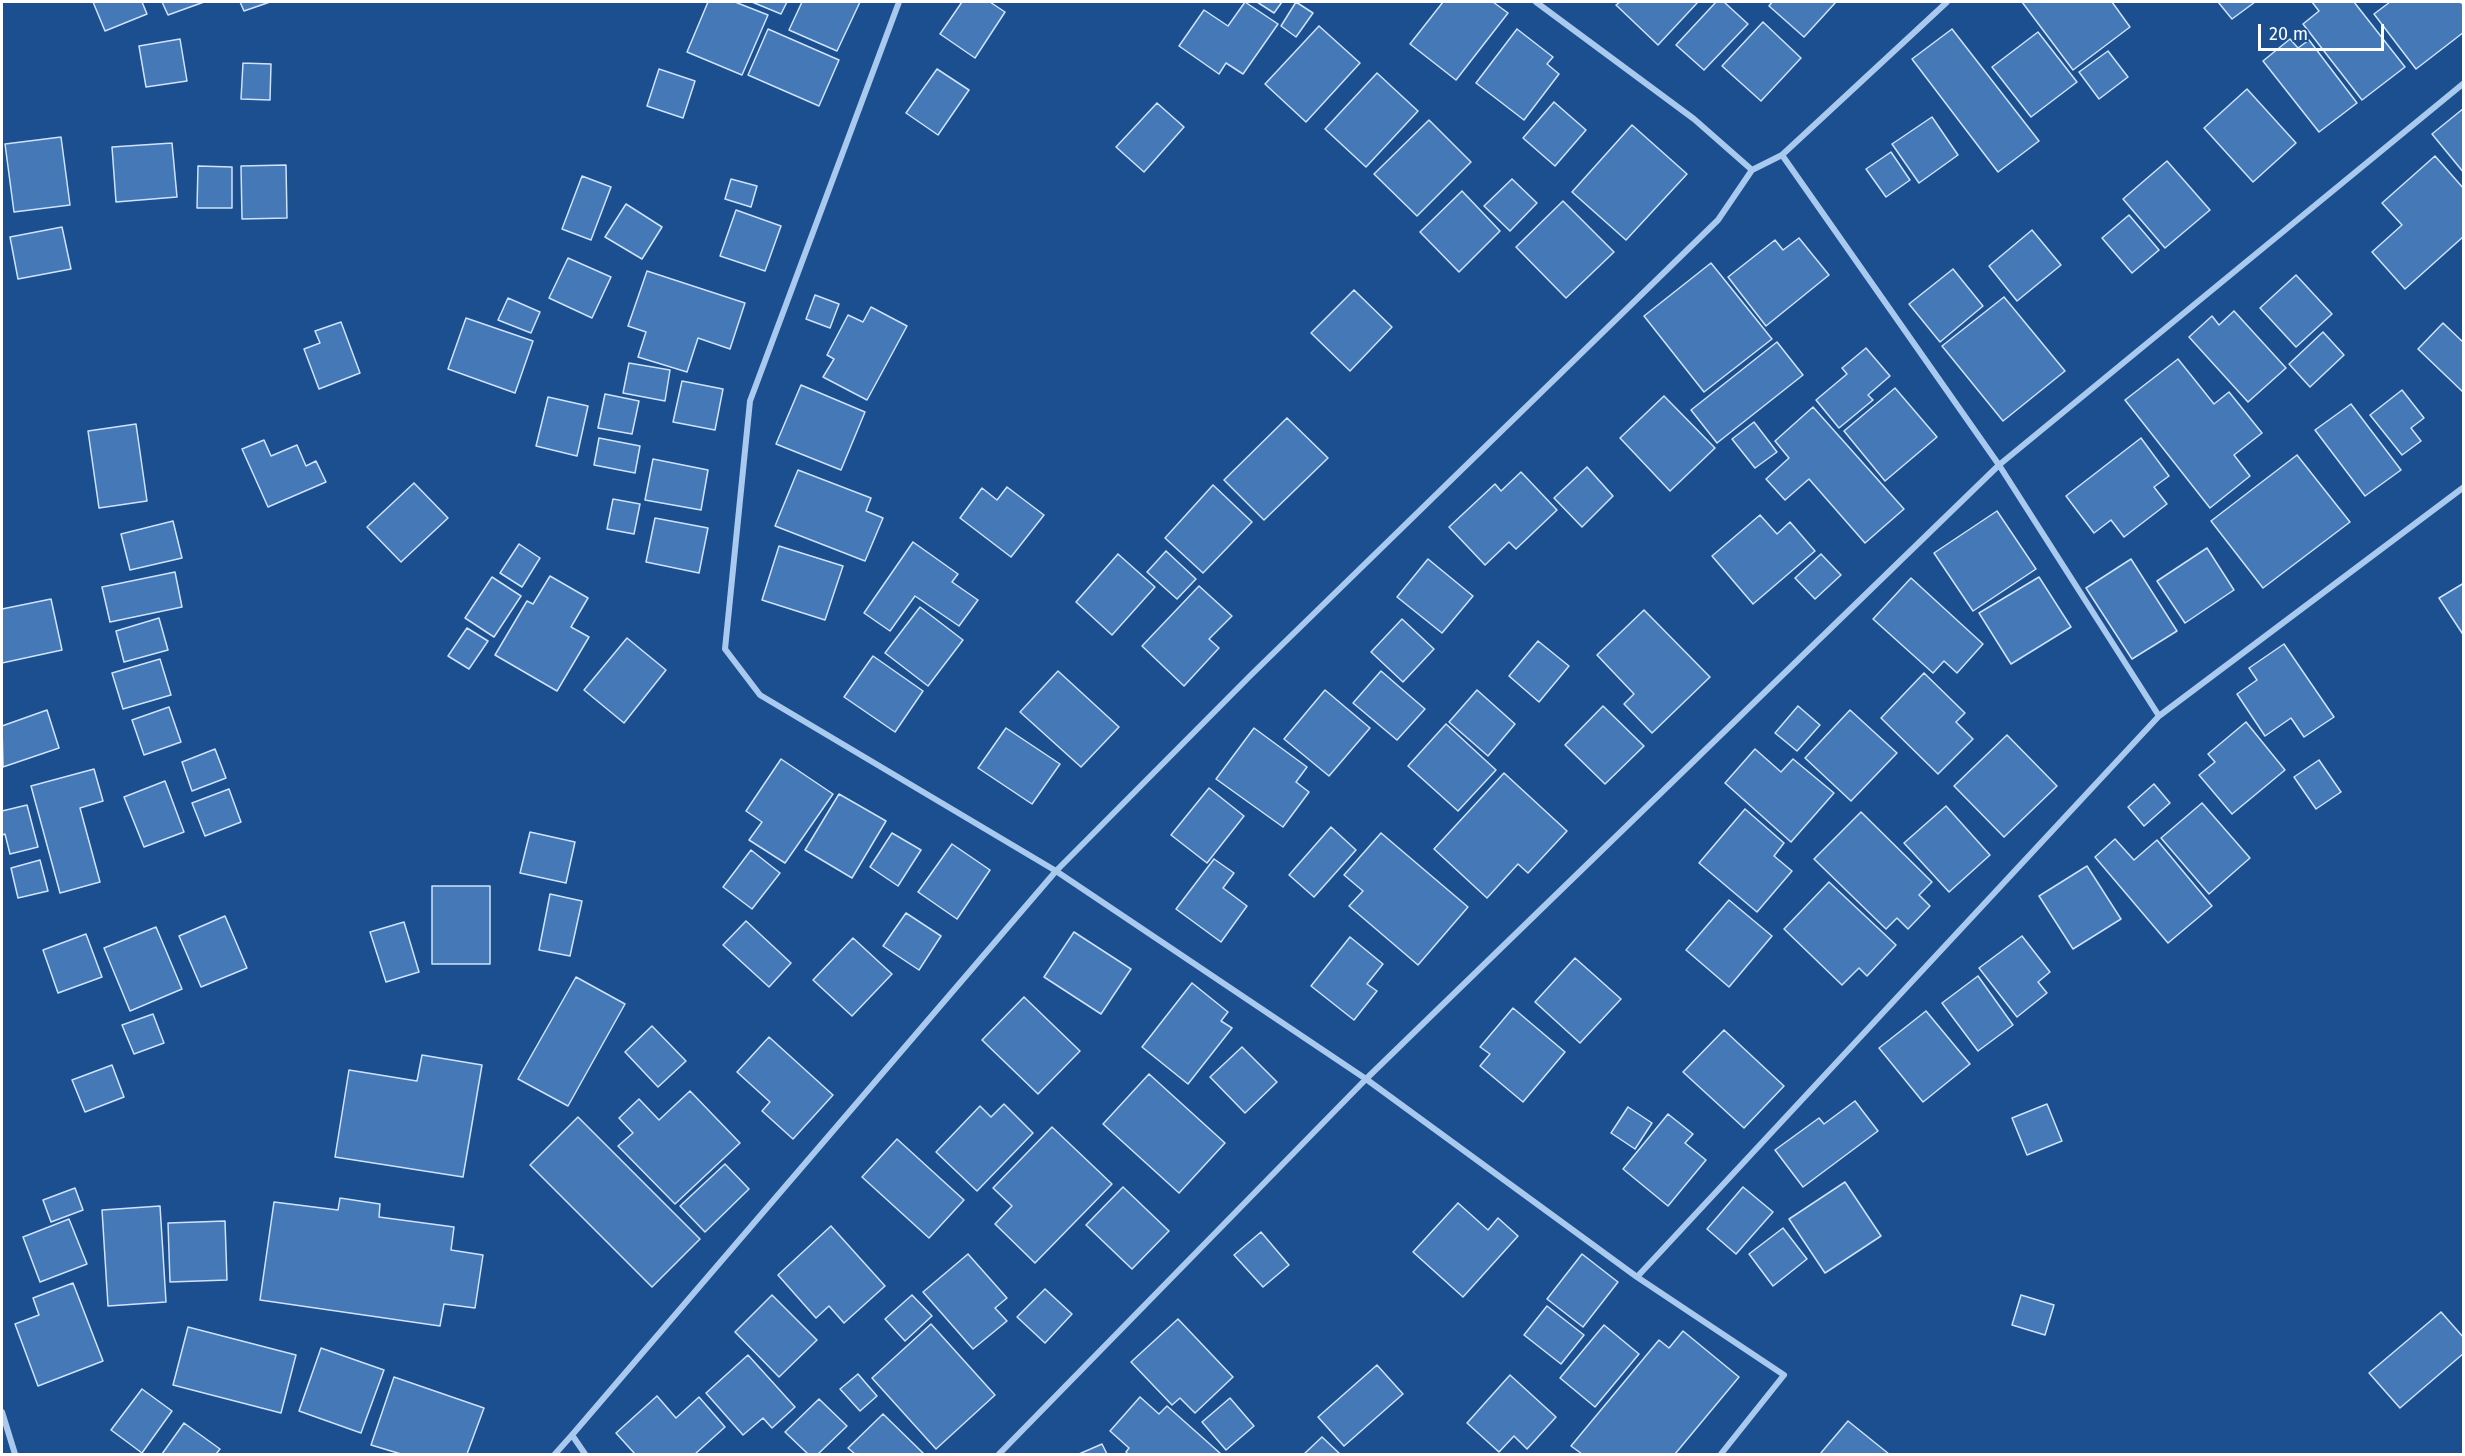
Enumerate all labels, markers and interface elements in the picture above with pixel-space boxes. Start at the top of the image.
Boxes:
scale bar [2261,12,2387,50]
text: 20 m [2269,23,2308,45]

